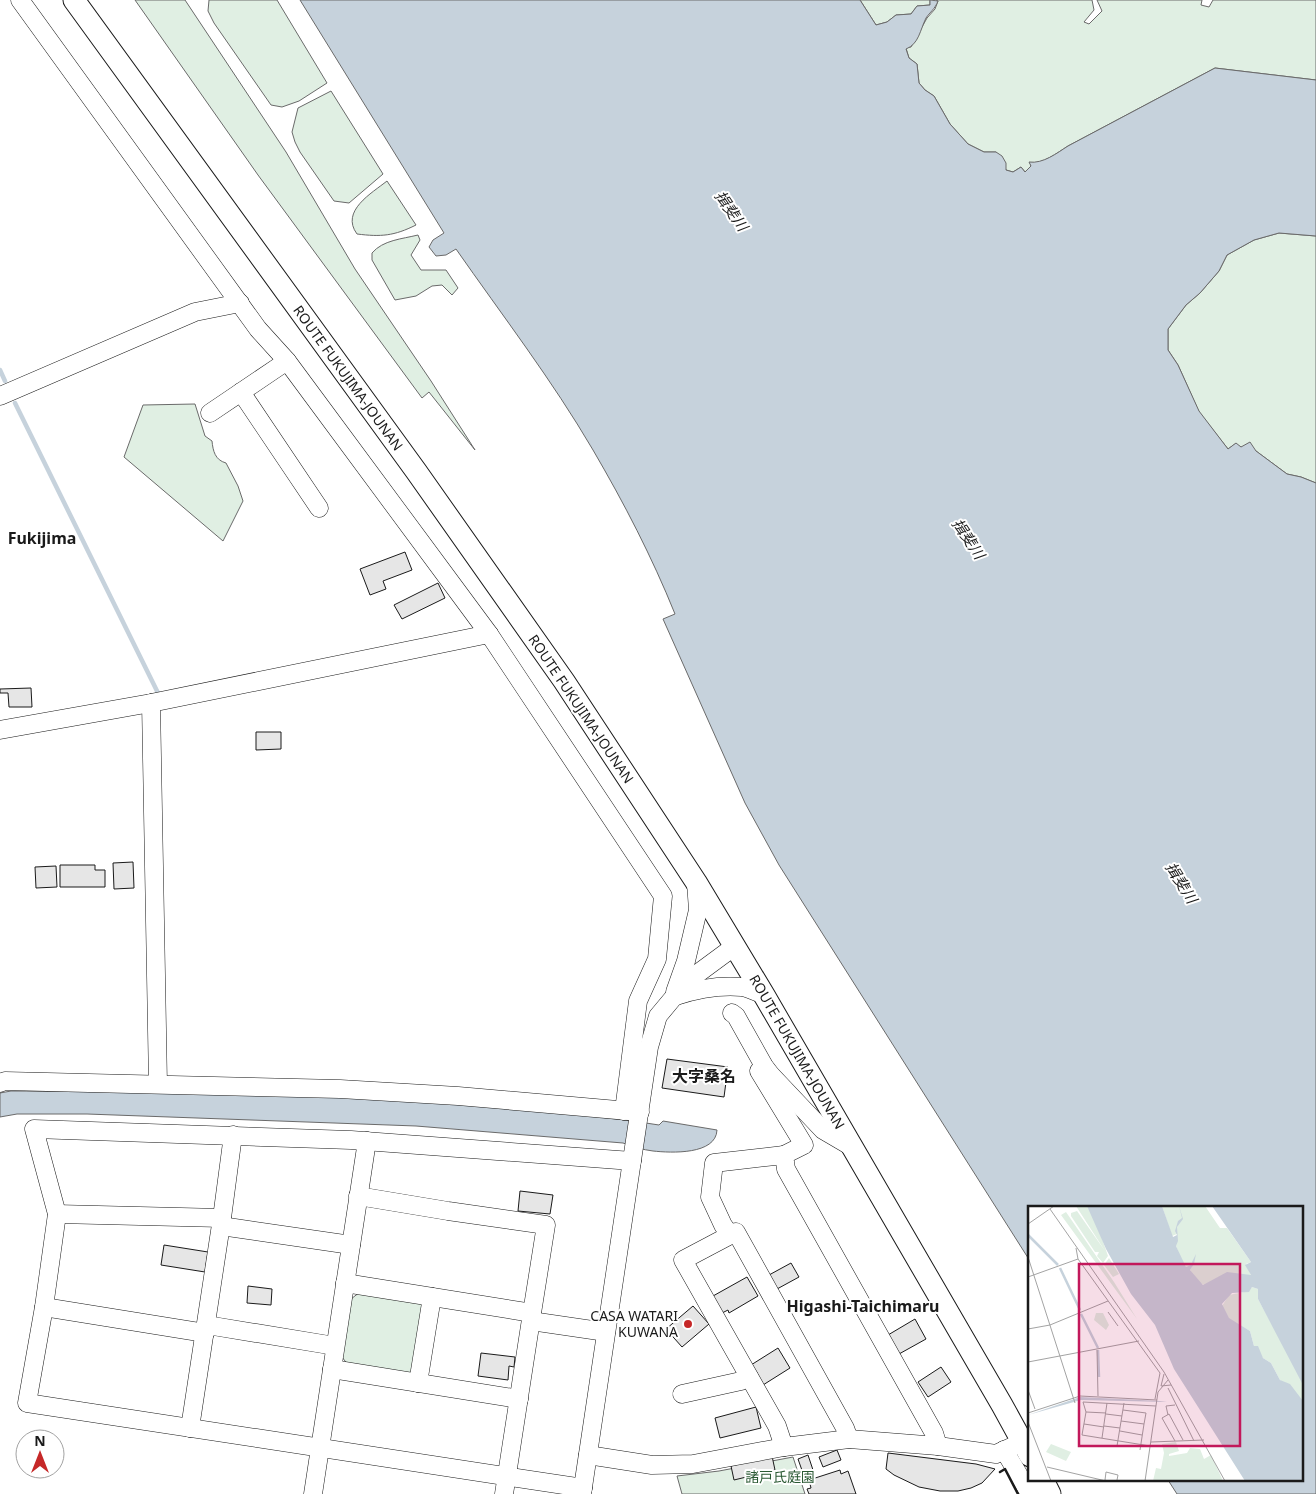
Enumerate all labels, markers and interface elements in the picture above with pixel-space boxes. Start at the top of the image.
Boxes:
water label: 揖斐川 [711,186,754,236]
street label: ROUTE FUKUJIMA-JOUNAN [289,301,408,454]
water label: 揖斐川 [948,514,991,564]
district label: Fukijima [8,527,76,549]
street label: ROUTE FUKUJIMA-JOUNAN [524,631,638,787]
water label: 揖斐川 [1161,858,1203,909]
street label: ROUTE FUKUJIMA-JOUNAN [745,971,850,1132]
district label: 大字桑名 [672,1065,736,1087]
inset map [1028,1206,1304,1482]
district label: Higashi-Taichimaru [787,1295,939,1317]
place label: CASA WATARI KUWANA [590,1306,678,1341]
marker: CASA WATARI KUWANA [682,1318,694,1330]
north arrow [15,1429,65,1479]
text: N [34,1431,46,1450]
park label: 諸戸氏庭園 [745,1467,815,1486]

